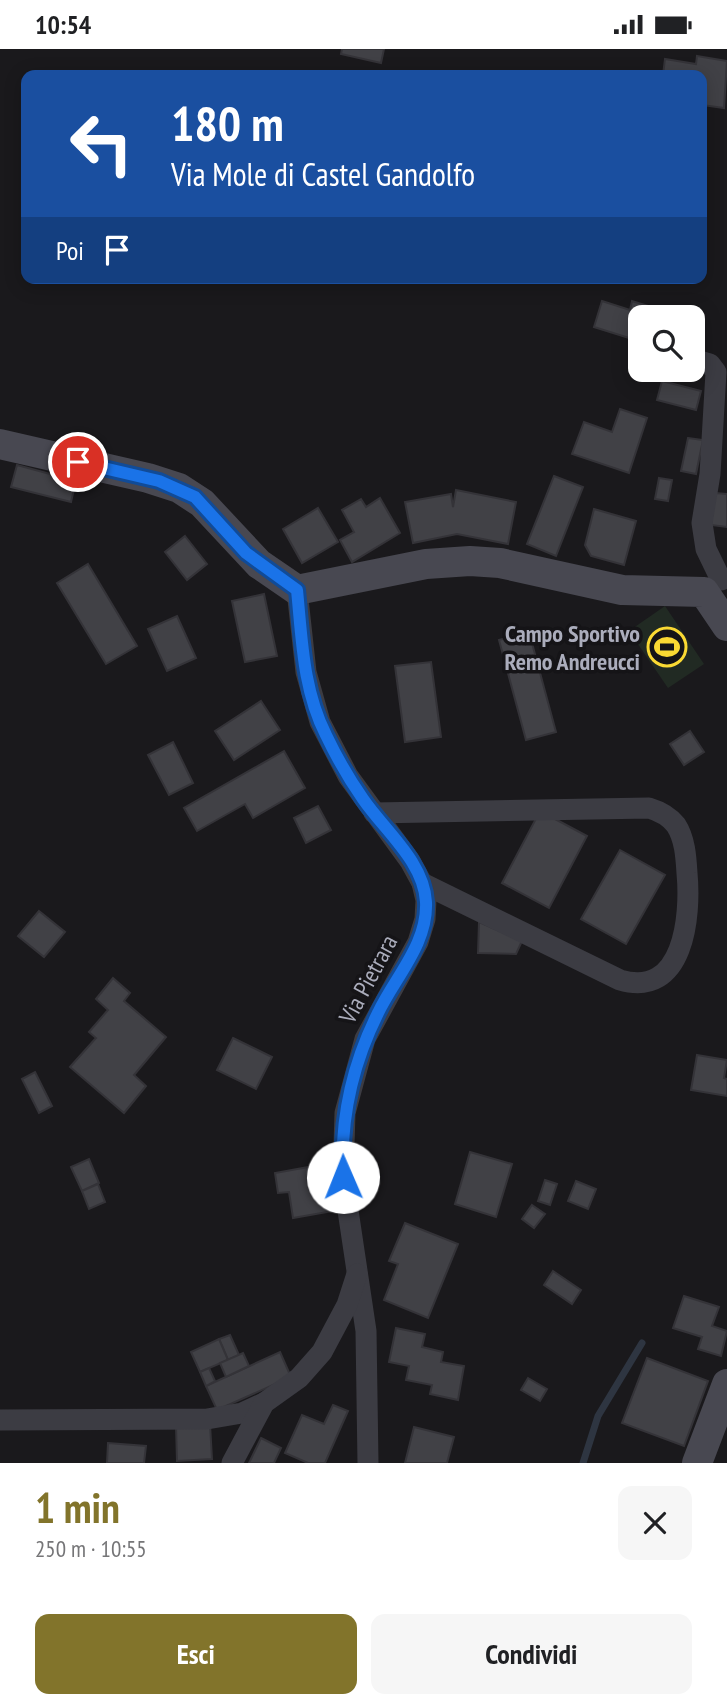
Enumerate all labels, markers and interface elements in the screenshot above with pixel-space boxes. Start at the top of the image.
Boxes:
text: 10:54 [35,8,91,41]
text: 180 m [171,91,284,155]
icon: left [56,98,147,189]
text: Via Mole di Castel Gandolfo [171,153,475,195]
icon: arrive [98,231,136,269]
text: Poi [56,234,84,267]
map controls [628,305,705,382]
button: search [628,305,705,382]
pin [48,432,108,492]
icon: arrive [59,443,97,481]
place label: Campo Sportivo Remo Andreucci [505,618,640,677]
sports icon: Campo Sportivo Remo Andreucci [646,626,688,668]
street label: Via Pietrara [331,929,404,1029]
position arrow [306,1140,380,1214]
text: 1 min [35,1480,120,1535]
button: close [618,1486,692,1560]
text: 250 m · 10:55 [35,1534,147,1563]
button: Esci [35,1614,357,1694]
button: Condividi [371,1614,692,1694]

